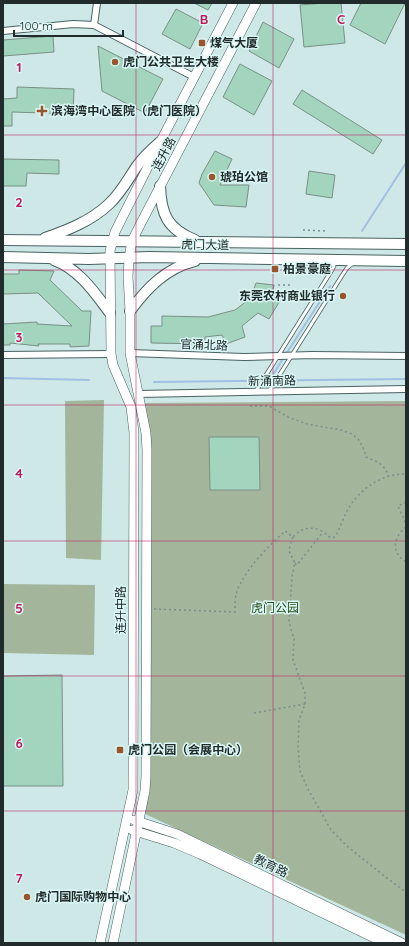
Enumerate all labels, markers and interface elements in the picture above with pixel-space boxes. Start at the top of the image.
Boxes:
text: B [200,11,208,27]
text: C [337,11,345,27]
scale bar [14,12,123,38]
text: 100 m [20,18,53,33]
place label: 煤气大厦 [210,35,258,50]
marker: 煤气大厦 [197,38,207,48]
place label: 虎门公共卫生大楼 [123,54,219,69]
marker: 虎门公共卫生大楼 [110,57,120,67]
text: 1 [16,59,22,75]
place label: 滨海湾中心医院（虎门医院） [51,103,207,118]
marker: 滨海湾中心医院（虎门医院） [36,105,48,117]
street label: 连升路 [148,134,179,173]
place label: 琥珀公馆 [220,169,268,184]
marker: 琥珀公馆 [207,172,217,182]
text: 2 [15,194,23,210]
street label: 虎门大道 [181,237,229,252]
place label: 柏景豪庭 [283,261,331,276]
marker: 柏景豪庭 [270,264,280,274]
place label: 东莞农村商业银行 [239,288,335,303]
marker: 东莞农村商业银行 [338,291,348,301]
text: 3 [16,329,23,345]
street label: 官涌北路 [180,336,228,353]
street label: 新涌南路 [248,373,296,388]
text: 4 [15,465,23,481]
street label: 连升中路 [113,586,128,634]
text: 5 [15,600,23,616]
park label: 虎门公园 [251,600,299,615]
text: 6 [15,735,23,751]
place label: 虎门公园（会展中心） [128,742,248,757]
marker: 虎门公园（会展中心） [115,745,125,755]
street label: 教育路 [252,851,291,880]
text: 7 [15,870,23,886]
place label: 虎门国际购物中心 [35,889,131,904]
marker: 虎门国际购物中心 [22,892,32,902]

